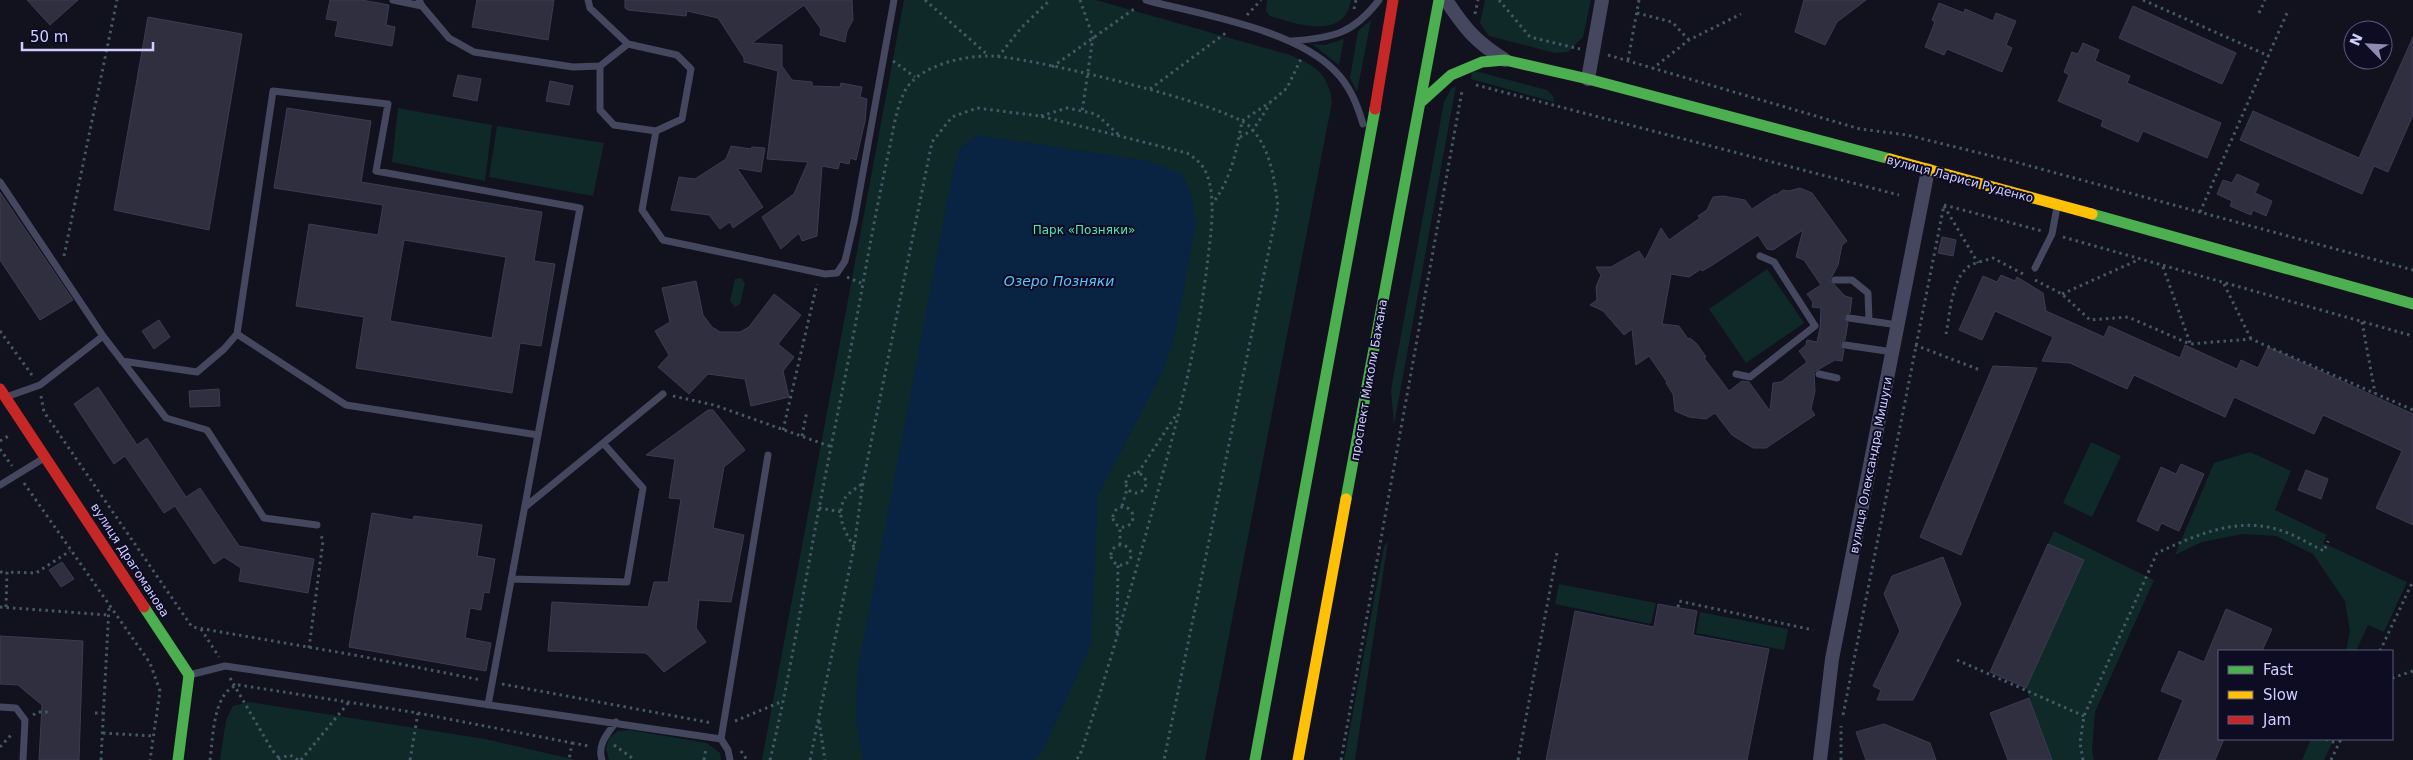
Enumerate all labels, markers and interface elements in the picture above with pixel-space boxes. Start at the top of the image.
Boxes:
scale bar [22,20,154,52]
north arrow [2343,20,2393,70]
text: 50 m [30,28,68,46]
text: N [2346,31,2366,48]
street label: вулиця Лариси Руденко [1885,153,2035,205]
park label: Парк «Позняки» [1033,223,1135,237]
water label: Озеро Позняки [1004,273,1114,289]
street label: проспект Миколи Бажана [1348,298,1390,462]
street label: вулиця Олександра Мишуги [1847,375,1895,555]
street label: вулиця Драгоманова [88,500,172,620]
legend [2218,650,2393,740]
text: Fast [2263,661,2293,679]
text: Slow [2263,686,2298,704]
text: Jam [2262,711,2291,729]

